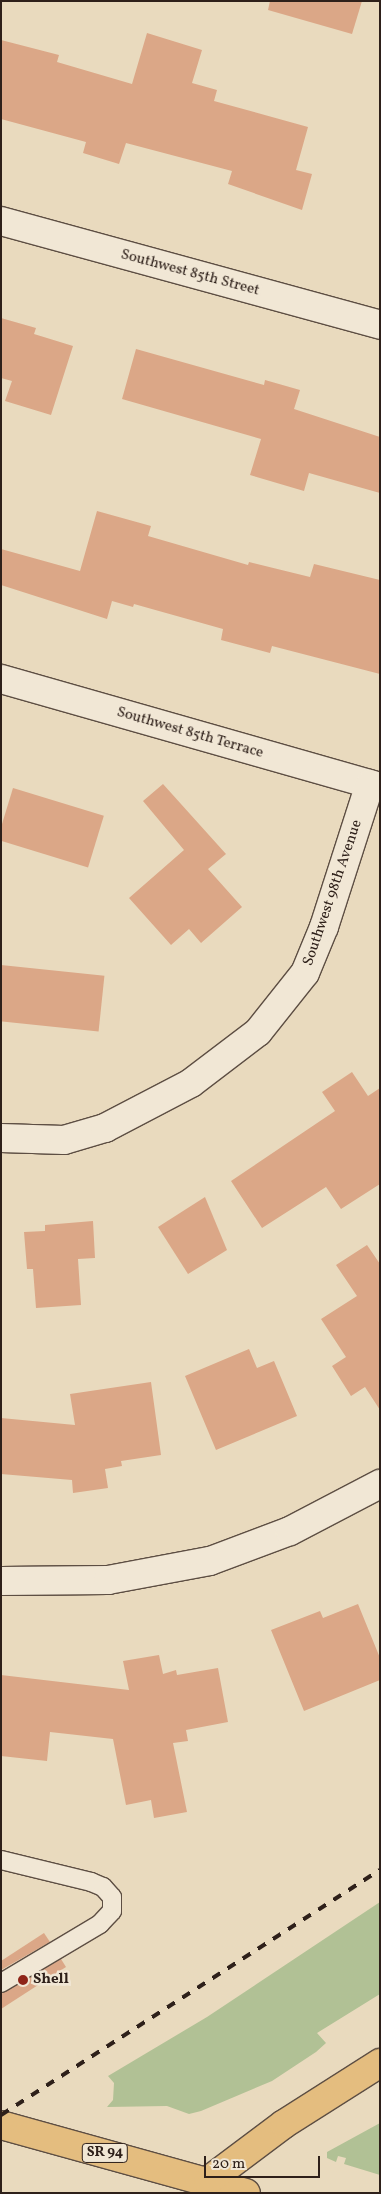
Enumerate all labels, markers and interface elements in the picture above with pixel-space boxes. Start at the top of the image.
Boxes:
street label: Southwest 85th Street [119,246,261,300]
street label: Southwest 85th Terrace [114,703,266,763]
street label: Southwest 98th Avenue [300,818,366,968]
place label: Shell [33,1971,69,1989]
marker: Shell [17,1974,29,1986]
road number: SR 94 [81,2142,129,2164]
scale bar [206,2146,322,2178]
text: 20 m [212,2154,245,2175]

